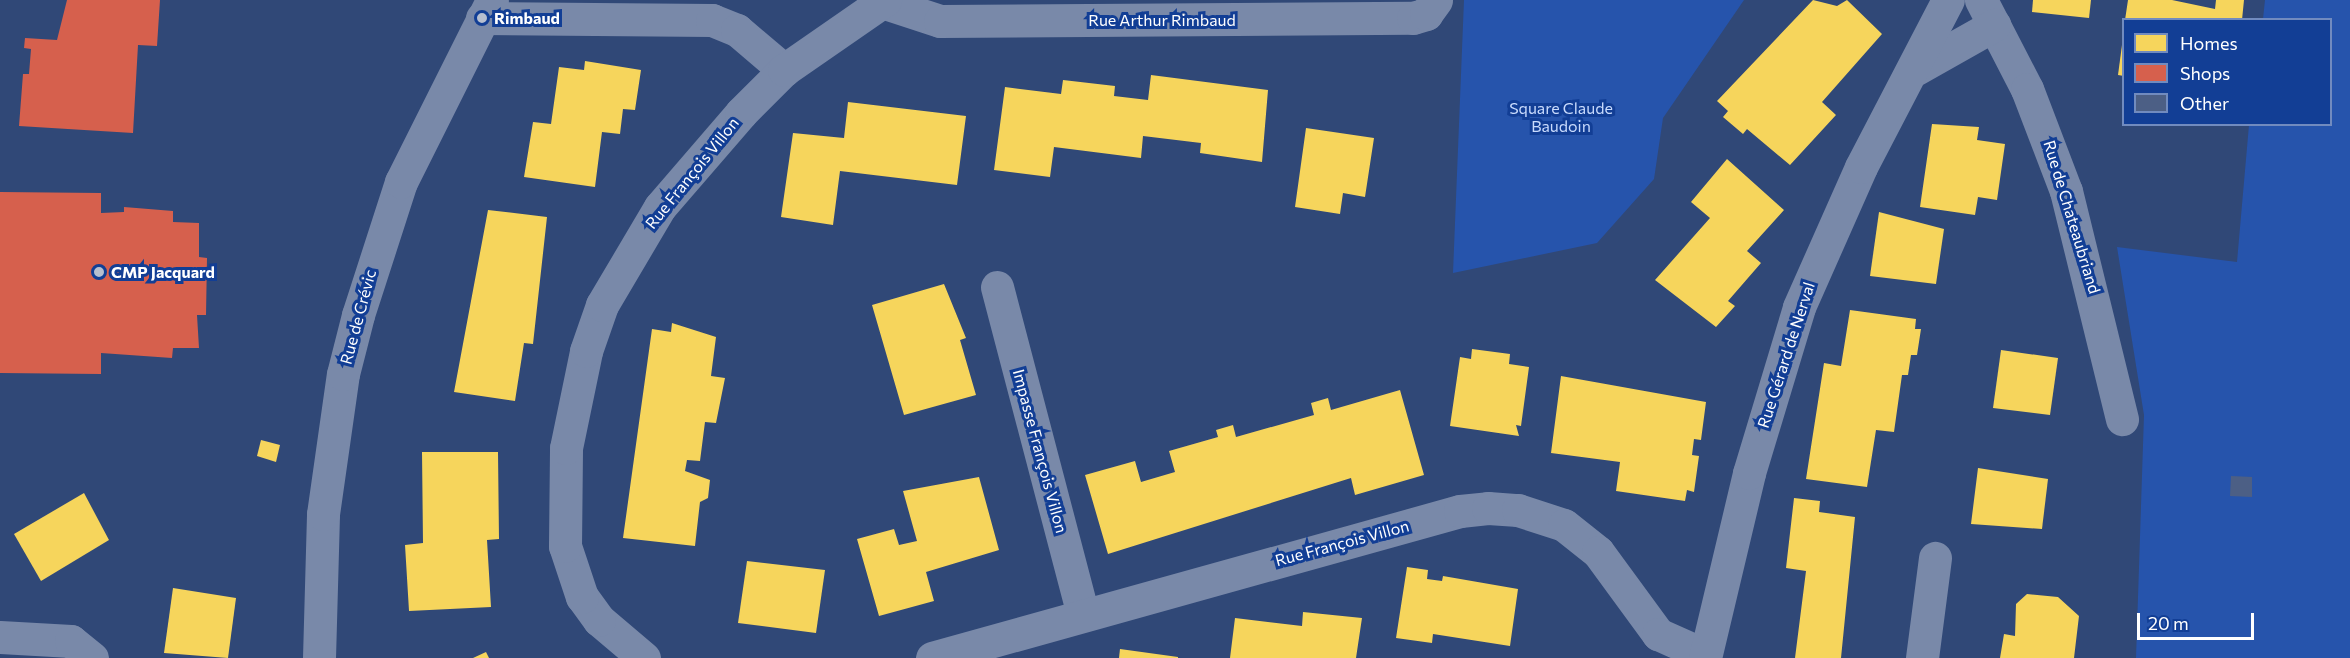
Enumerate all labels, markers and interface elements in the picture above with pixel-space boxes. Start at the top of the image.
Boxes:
place label: Rimbaud [494,8,560,28]
street label: Rue Arthur Rimbaud [1088,10,1236,30]
marker: Rimbaud [475,11,489,25]
legend [2122,18,2332,126]
text: Homes [2180,32,2238,54]
text: Shops [2180,62,2230,84]
text: Other [2180,92,2229,114]
park label: Square Claude Baudoin [1509,98,1613,136]
street label: Rue François Villon [641,113,743,233]
street label: Rue de Chateaubriand [2040,138,2104,296]
place label: CMP Jacquard [111,262,215,282]
marker: CMP Jacquard [92,265,106,279]
street label: Rue de Crévic [336,267,380,367]
street label: Rue Gérard de Nerval [1753,280,1819,430]
street label: Impasse François Villon [1009,367,1071,535]
street label: Rue François Villon [1273,516,1411,570]
scale bar [2140,601,2257,639]
text: 20 m [2148,612,2189,634]

